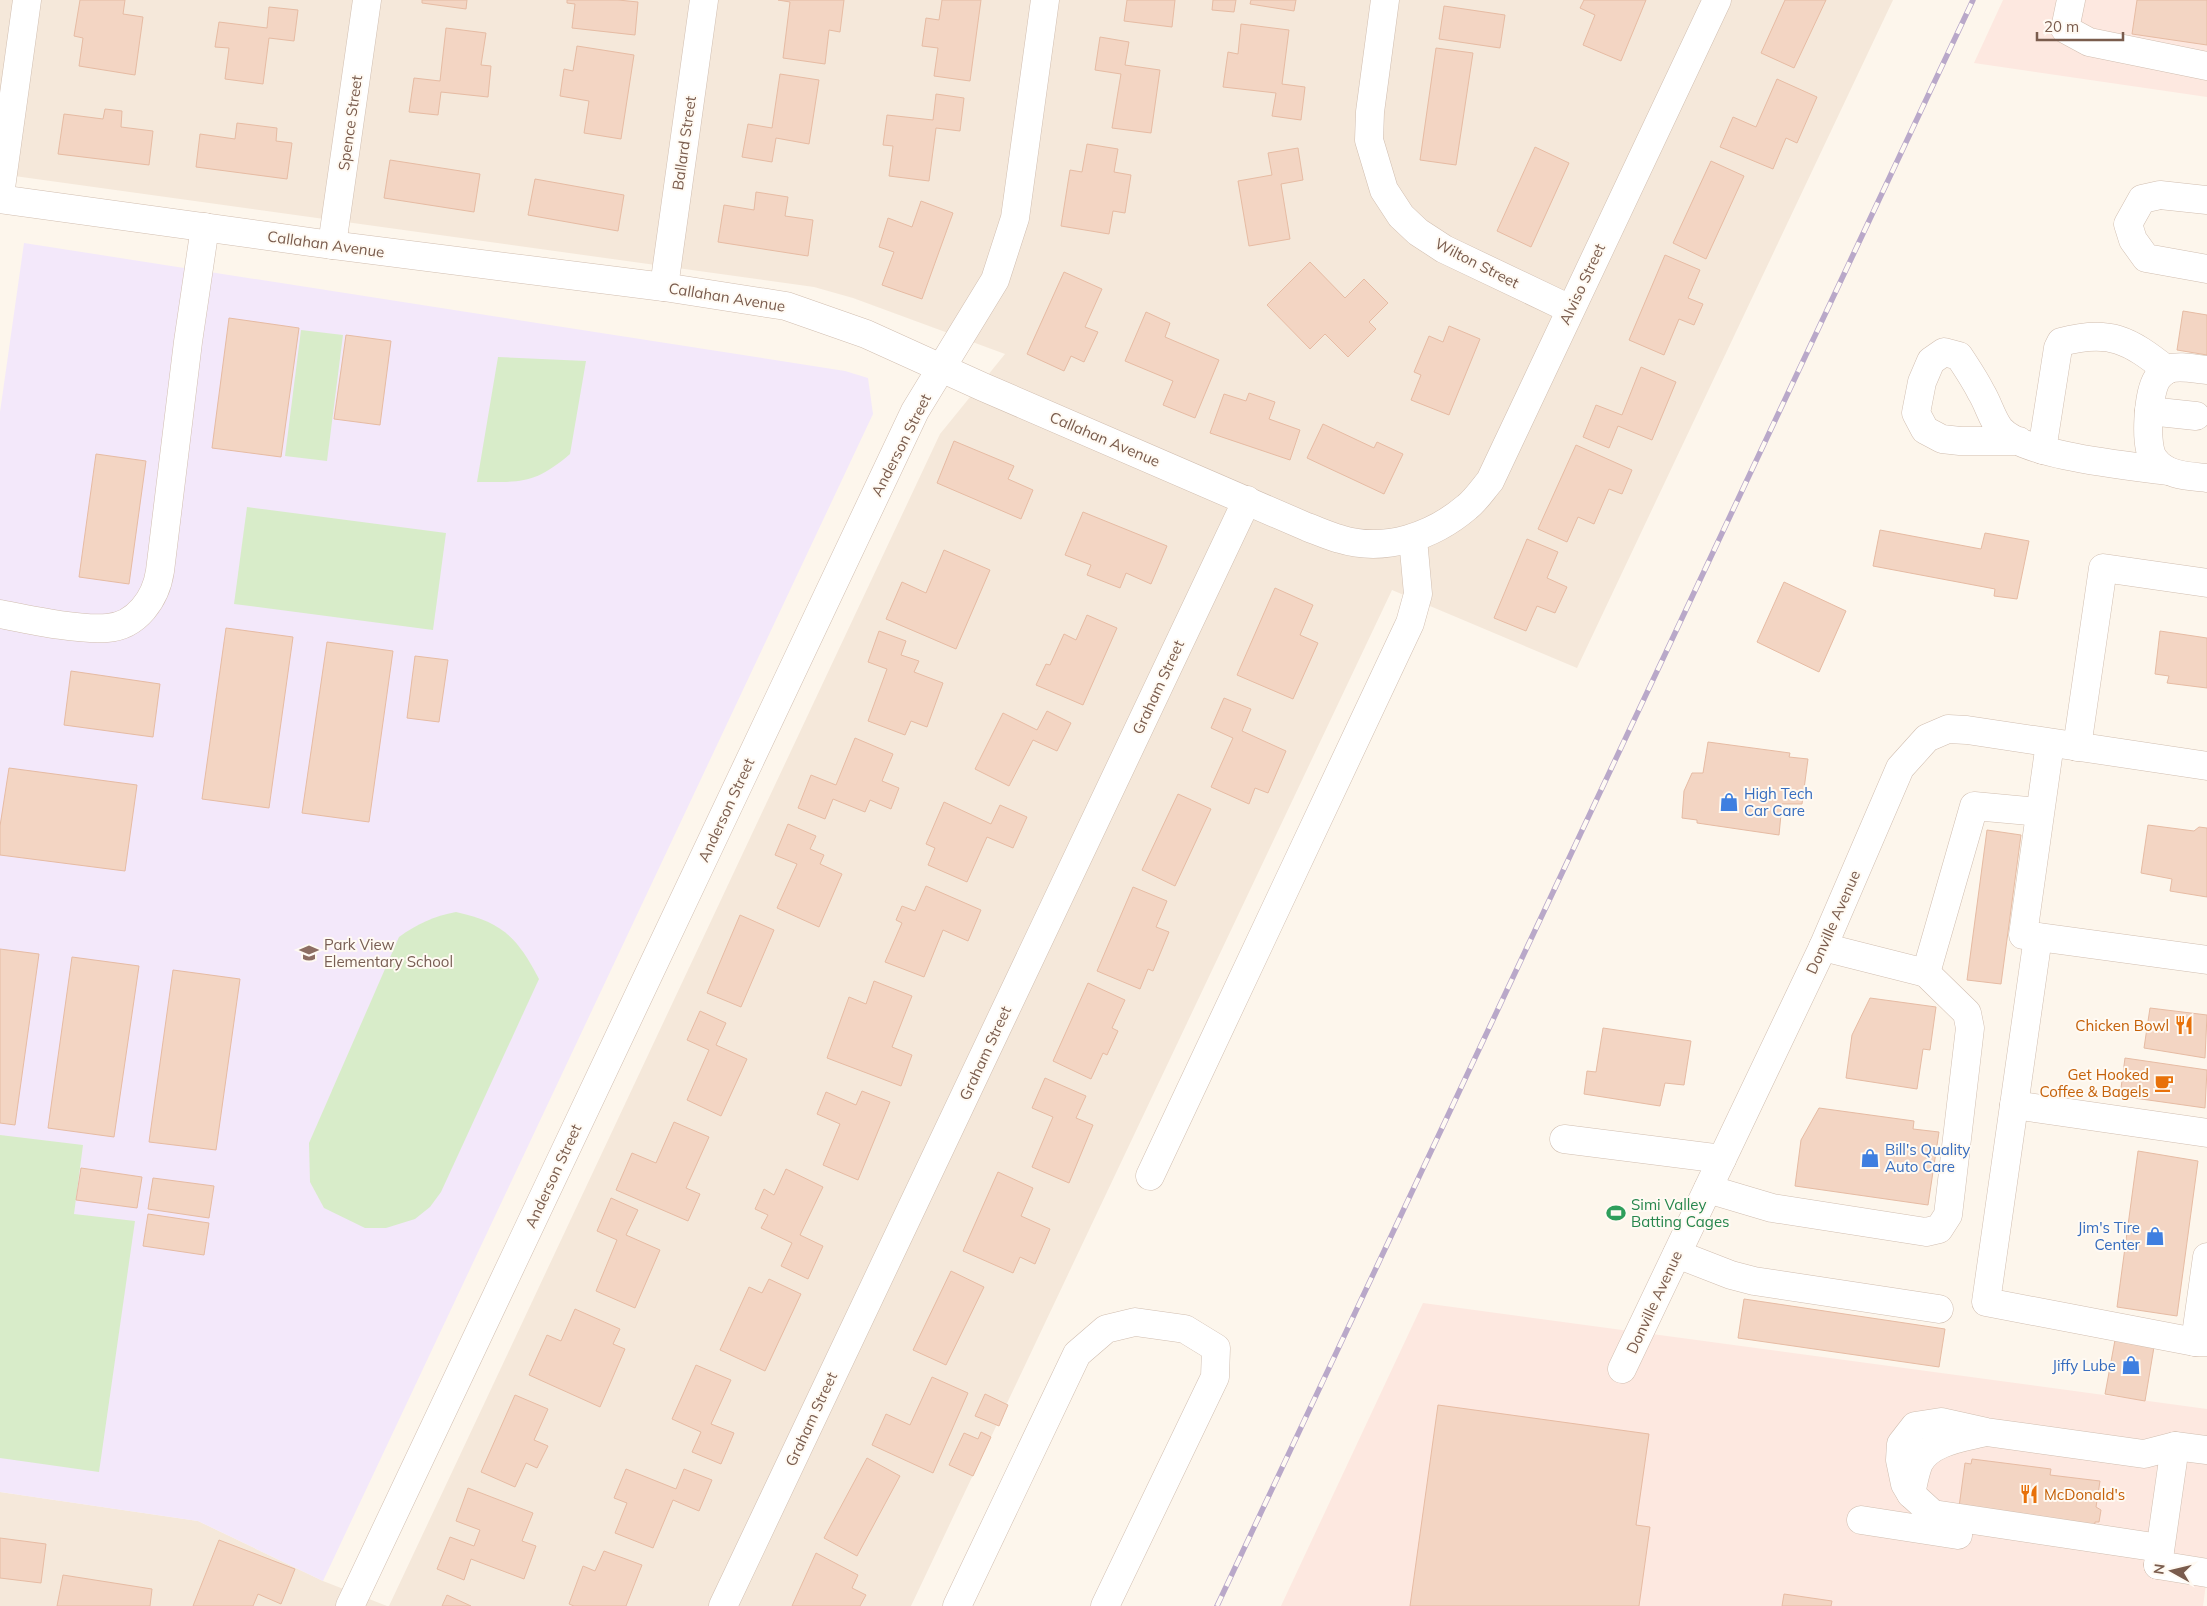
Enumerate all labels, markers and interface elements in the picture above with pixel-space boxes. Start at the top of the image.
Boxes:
scale bar [2037,10,2123,42]
text: 20 m [2044,17,2079,36]
street label: Spence Street [334,74,366,172]
street label: Ballard Street [668,95,700,191]
street label: Callahan Avenue [266,226,386,262]
street label: Wilton Street [1432,234,1522,292]
street label: Alviso Street [1555,240,1609,328]
street label: Callahan Avenue [667,278,787,316]
street label: Anderson Street [867,391,935,499]
street label: Callahan Avenue [1047,407,1163,471]
street label: Graham Street [1128,637,1188,737]
street label: Anderson Street [694,755,758,865]
place label: High Tech Car Care [1744,784,1813,820]
shop icon: High Tech Car Care [1718,791,1740,813]
street label: Donville Avenue [1802,867,1864,977]
place label: Park View Elementary School [324,935,453,971]
school or university icon: Park View Elementary School [298,942,320,964]
street label: Graham Street [955,1003,1015,1103]
restaurant icon: Chicken Bowl [2173,1014,2195,1036]
place label: Chicken Bowl [2075,1016,2169,1035]
place label: Get Hooked Coffee & Bagels [2039,1065,2149,1101]
cafe icon: Get Hooked Coffee & Bagels [2153,1072,2175,1094]
street label: Anderson Street [521,1121,585,1231]
place label: Bill's Quality Auto Care [1885,1140,1970,1176]
shop icon: Bill's Quality Auto Care [1859,1147,1881,1169]
place label: Simi Valley Batting Cages [1631,1195,1729,1231]
sports icon: Simi Valley Batting Cages [1605,1202,1627,1224]
place label: Jim's Tire Center [2078,1218,2141,1254]
shop icon: Jim's Tire Center [2144,1225,2166,1247]
street label: Donville Avenue [1622,1247,1686,1357]
shop icon: Jiffy Lube [2120,1354,2142,1376]
place label: Jiffy Lube [2052,1356,2116,1375]
street label: Graham Street [781,1369,841,1469]
restaurant icon: McDonald's [2018,1483,2040,1505]
place label: McDonald's [2044,1485,2125,1504]
north arrow [2147,1546,2197,1596]
text: N [2149,1563,2169,1576]

